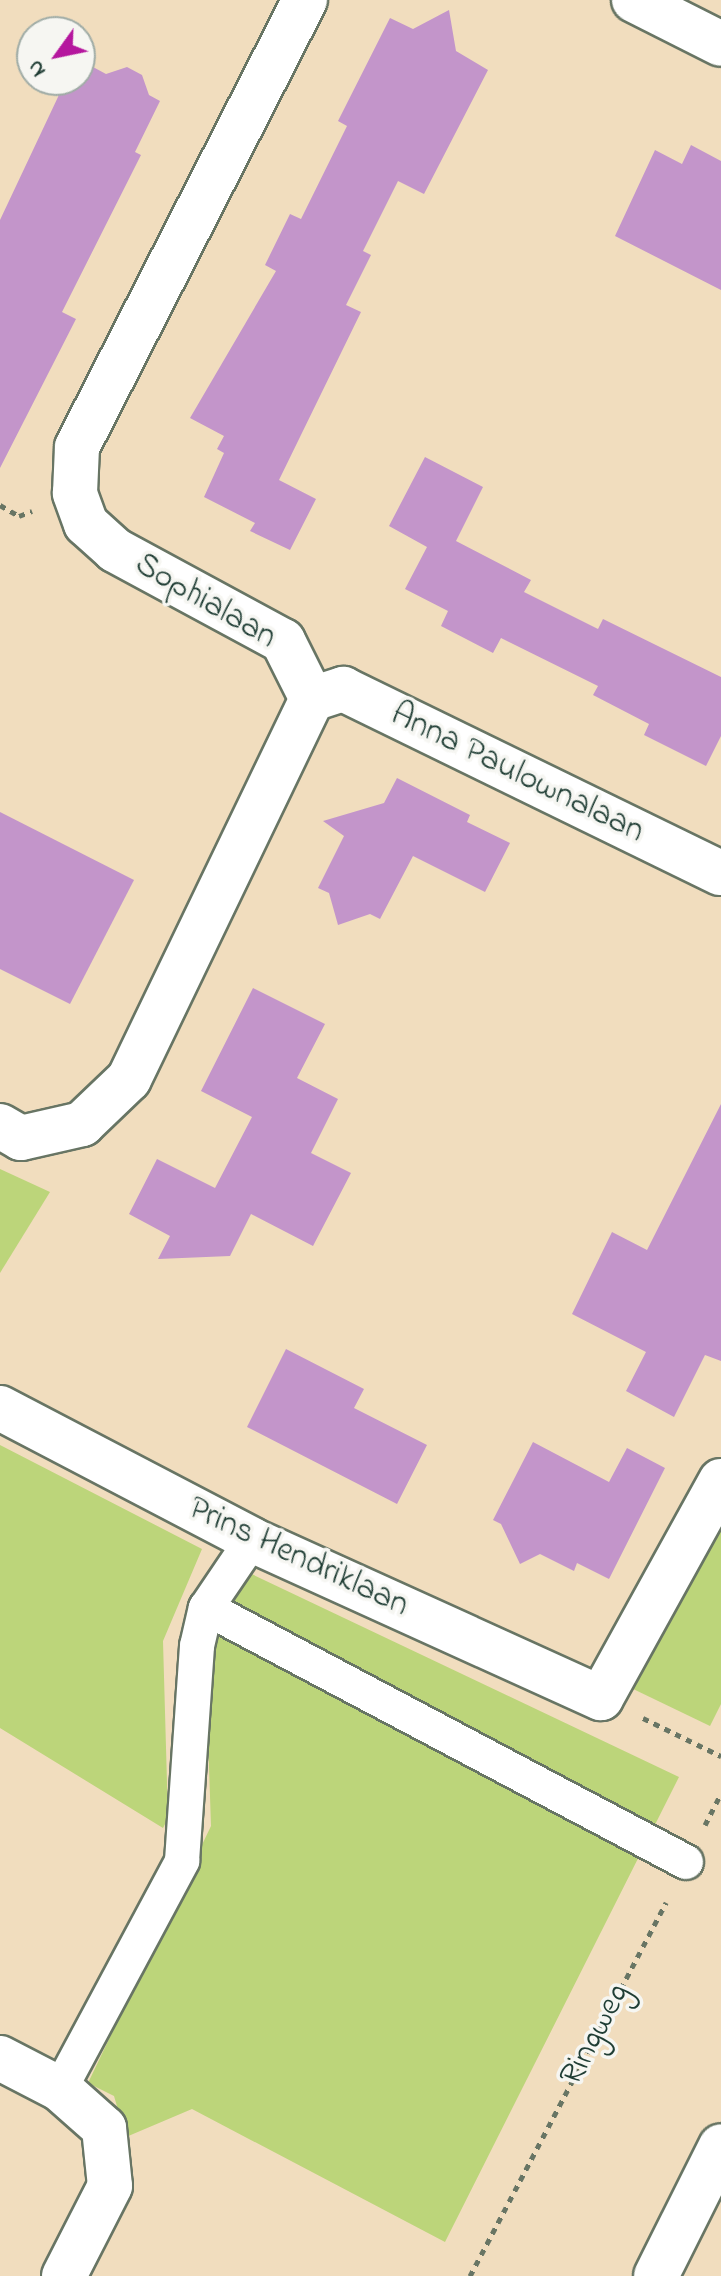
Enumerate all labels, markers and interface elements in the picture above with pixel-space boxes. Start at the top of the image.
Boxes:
north arrow [16,16,96,96]
text: N [20,53,55,83]
street label: Sophialaan [127,545,283,659]
street label: Anna Paulownalaan [384,695,650,853]
street label: Prins Hendriklaan [181,1489,415,1627]
street label: Ringweg [552,1977,640,2093]

